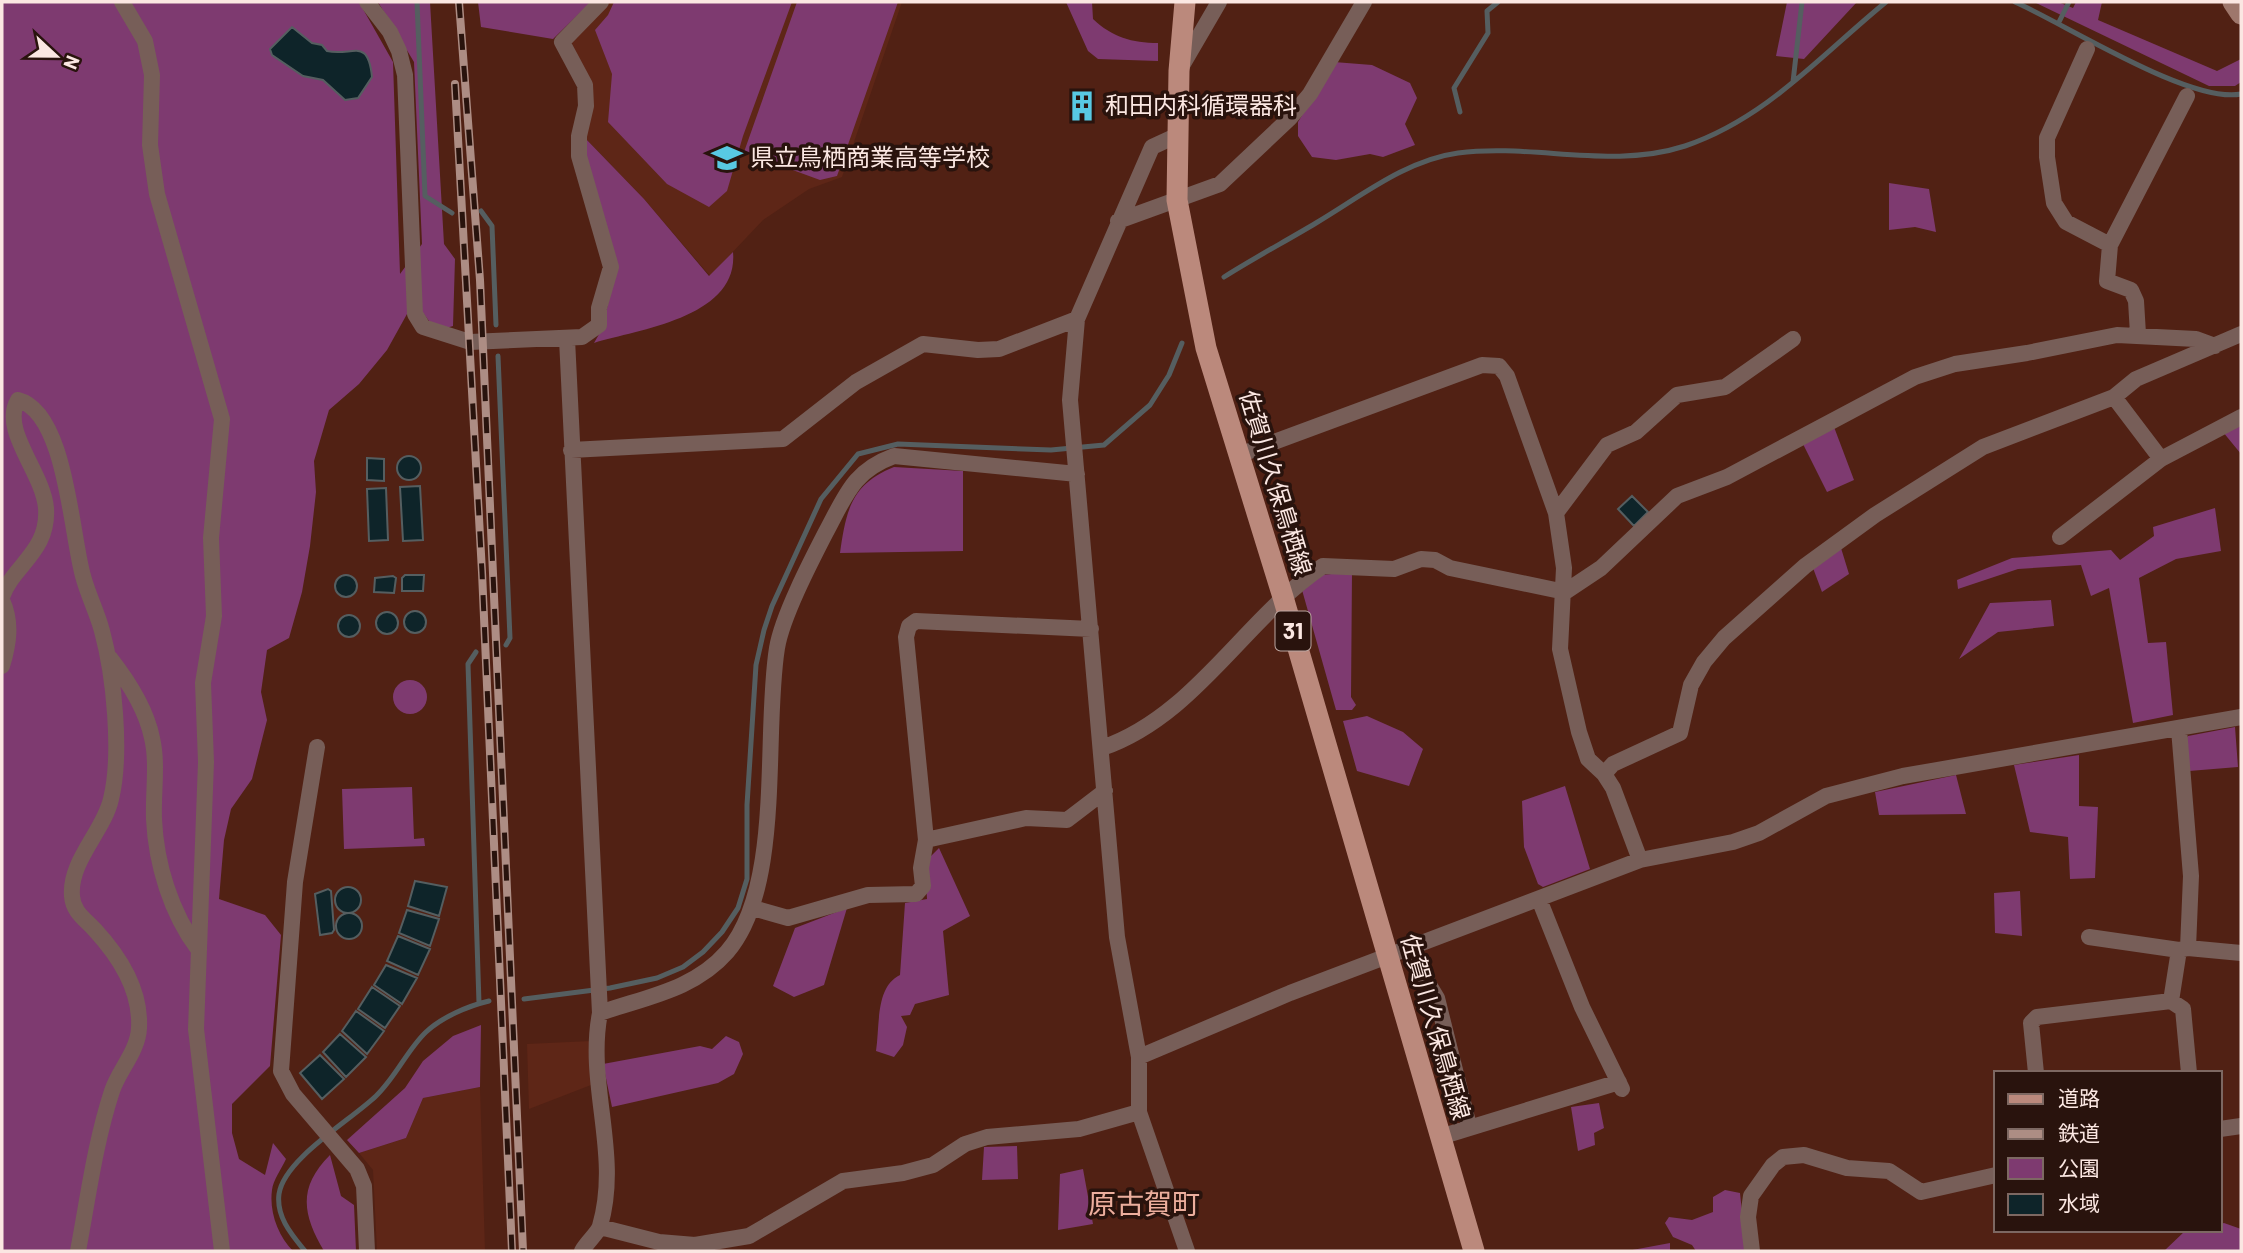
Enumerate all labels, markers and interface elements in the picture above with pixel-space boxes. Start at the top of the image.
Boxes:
north arrow [21,21,91,91]
text: N [59,52,85,73]
building icon: 和田内科循環器科 [1065,89,1099,123]
place label: 和田内科循環器科 [1105,90,1297,119]
school or university icon: 県立鳥栖商業高等学校 [710,141,744,175]
place label: 県立鳥栖商業高等学校 [750,142,990,171]
street label: 佐賀川久保鳥栖線 [1235,387,1318,579]
road number: 31 [1276,611,1310,650]
street label: 佐賀川久保鳥栖線 [1396,930,1477,1123]
legend [1994,1071,2222,1232]
text: 道路 [2058,1085,2100,1110]
text: 鉄道 [2058,1120,2100,1145]
text: 公園 [2058,1155,2100,1180]
district label: 原古賀町 [1088,1186,1200,1220]
text: 水域 [2058,1190,2100,1215]

